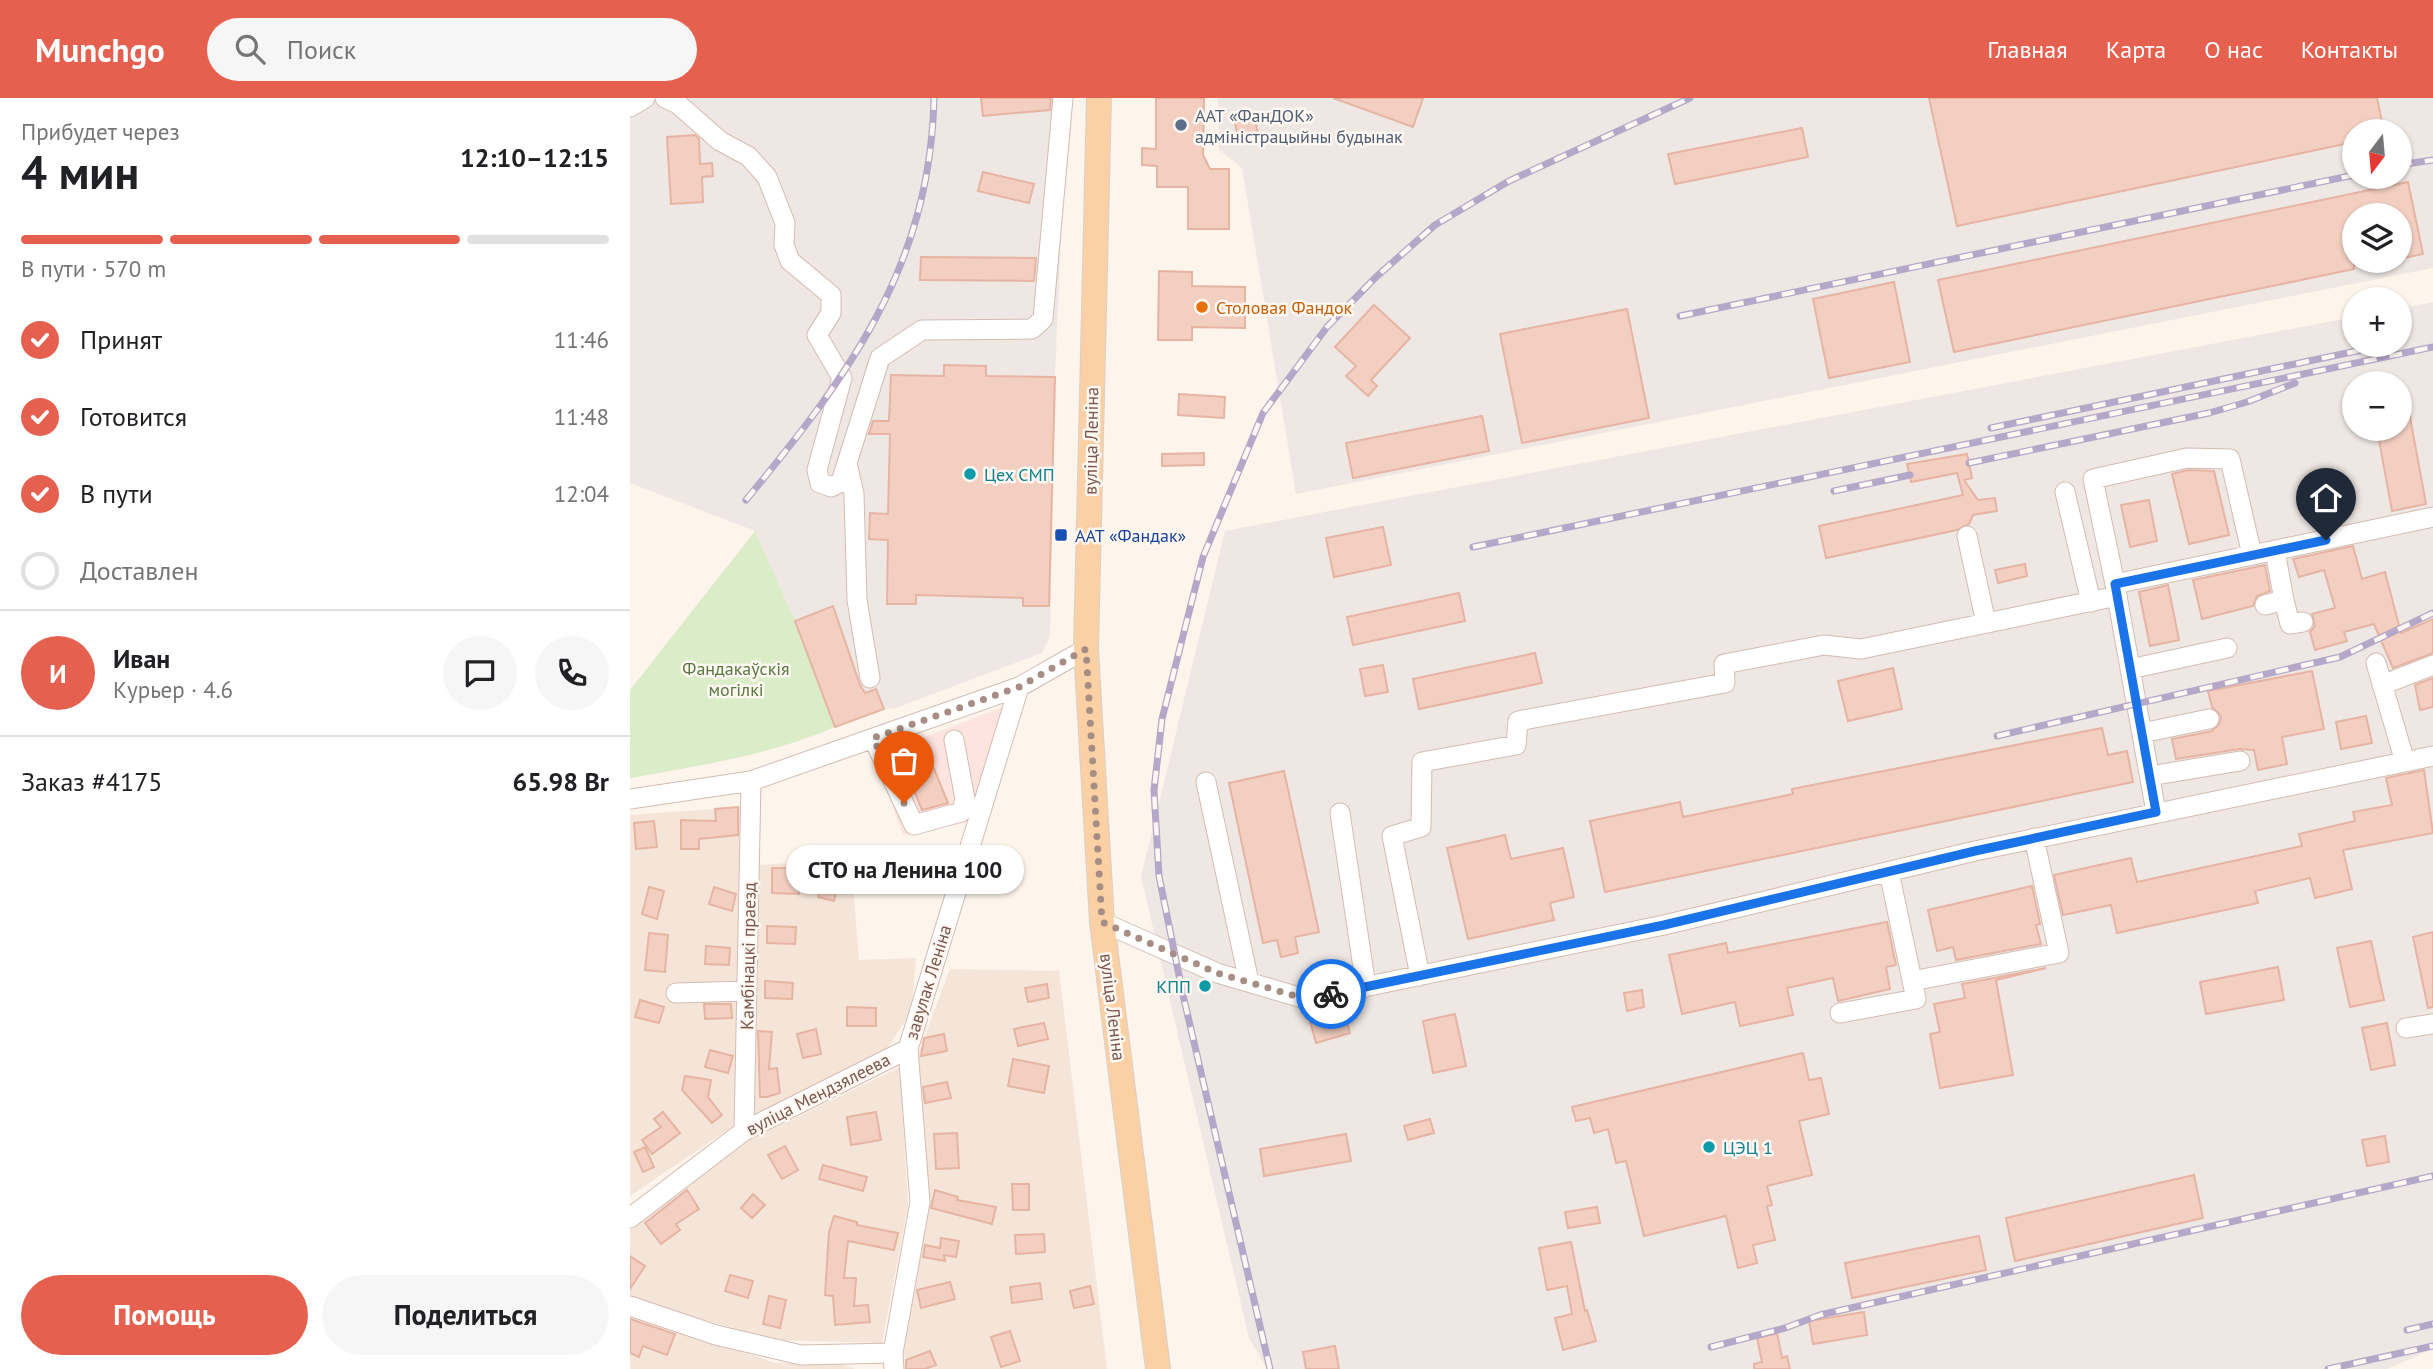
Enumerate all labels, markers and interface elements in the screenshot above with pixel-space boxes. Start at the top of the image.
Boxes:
search box [207,18,697,81]
text: Munchgo [35,28,165,71]
icon: search [231,30,269,68]
text: Поиск [287,33,356,66]
text: Главная [1987,34,2068,65]
text: Карта [2106,34,2166,65]
text: О нас [2204,34,2263,65]
text: Контакты [2301,34,2398,65]
place label: ААТ «ФанДОК» адміністрацыйны будынак [1195,104,1403,148]
text: Прибудет через [21,117,180,146]
marker: ААТ «ФанДОК» адміністрацыйны будынак [1173,117,1189,133]
north arrow [2342,119,2412,189]
map controls [2342,119,2412,441]
text: 12:10–12:15 [460,141,609,174]
text: 4 мин [21,142,139,202]
button: layers [2342,203,2412,273]
text: В пути · 570 m [21,254,166,283]
button: + [2342,287,2412,357]
place label: Столовая Фандок [1216,296,1353,319]
marker: Столовая Фандок [1194,299,1210,315]
icon: check [21,321,59,359]
text: Принят [80,323,162,356]
text: 11:46 [554,325,609,354]
button: − [2342,371,2412,441]
street label: вуліца Леніна [1079,387,1103,495]
icon: check [21,398,59,436]
text: Готовится [80,400,187,433]
text: 11:48 [554,402,609,431]
place label: Цех СМП [984,463,1055,486]
marker: Цех СМП [962,466,978,482]
pin [2296,468,2356,540]
icon: check [21,475,59,513]
text: В пути [80,477,153,510]
text: 12:04 [554,479,609,508]
icon: home [2307,479,2345,517]
place label: ААТ «Фандак» [1075,524,1186,547]
marker: ААТ «Фандак» [1053,527,1069,543]
text: Доставлен [80,554,199,587]
button: chat [443,636,517,710]
button: phone [535,636,609,710]
text: Иван [113,642,170,675]
text: И [49,657,67,690]
park label: Фандакаўскія могілкі [682,657,790,701]
text: Курьер · 4.6 [113,675,233,704]
pin [874,731,934,803]
icon: bag [885,742,923,780]
text: Заказ #4175 [21,765,163,798]
text: 65.98 Br [513,765,609,798]
callout: СТО на Ленина 100 [785,845,1023,894]
text: СТО на Ленина 100 [808,855,1002,884]
street label: Камбінацкі праезд [735,882,761,1030]
street label: завулак Леніна [900,922,956,1042]
street label: вуліца Леніна [1095,952,1131,1062]
courier [1296,959,1366,1029]
place label: КПП [1156,975,1191,998]
icon: bike [1312,975,1350,1013]
marker: КПП [1197,978,1213,994]
street label: вуліца Мендзялеева [742,1048,894,1140]
place label: ЦЭЦ 1 [1723,1136,1773,1159]
marker: ЦЭЦ 1 [1701,1139,1717,1155]
button: Помощь [21,1275,308,1355]
button: Поделиться [322,1275,609,1355]

